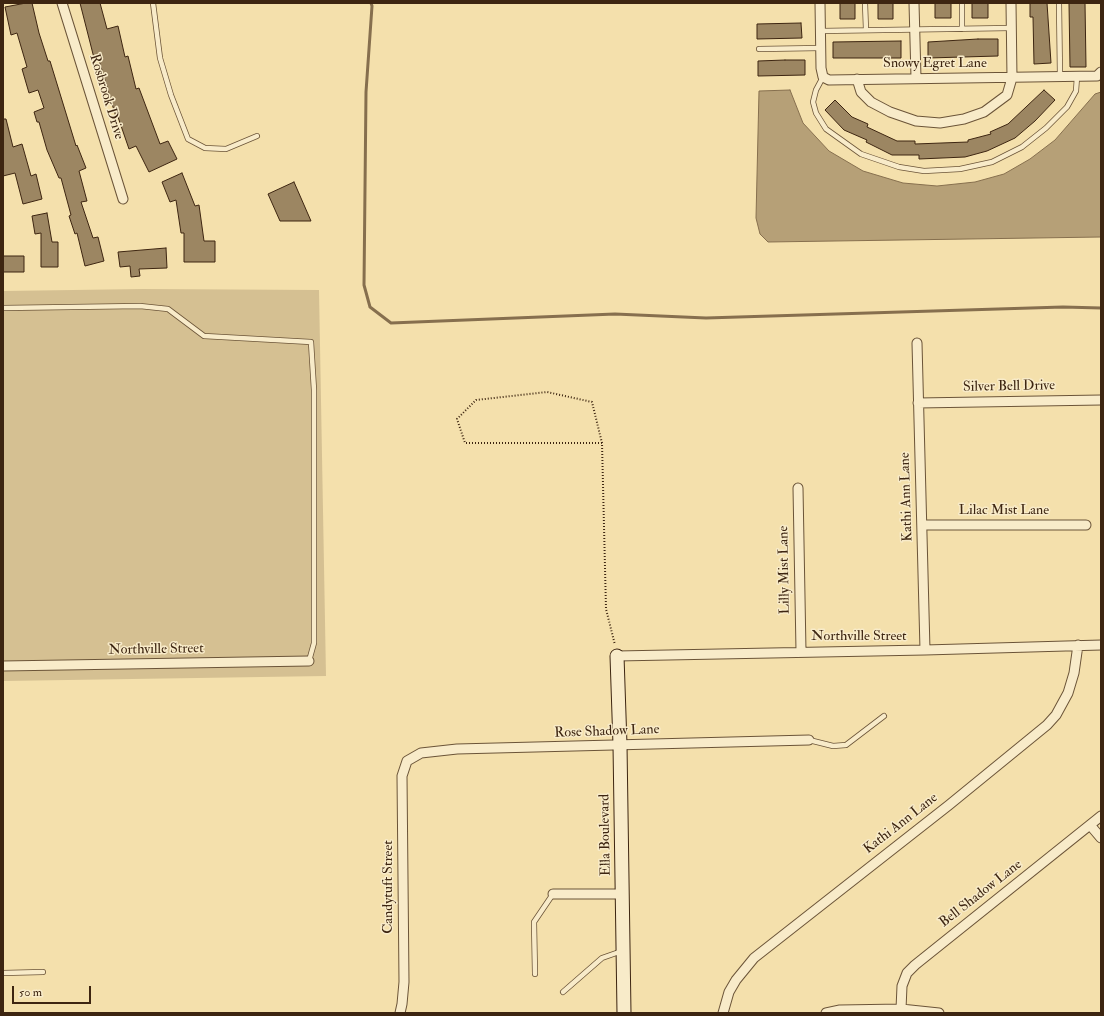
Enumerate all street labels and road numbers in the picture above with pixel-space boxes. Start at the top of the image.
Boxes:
street label: Rosbrook Drive [85,52,127,142]
street label: Snowy Egret Lane [883,56,987,72]
street label: Silver Bell Drive [963,378,1055,396]
street label: Kathi Ann Lane [897,452,917,542]
street label: Lilac Mist Lane [959,503,1049,519]
street label: Lilly Mist Lane [776,526,794,614]
street label: Northville Street [811,629,907,645]
street label: Northville Street [108,641,204,659]
street label: Rose Shadow Lane [554,722,660,742]
street label: Kathi Ann Lane [861,790,941,858]
street label: Ella Boulevard [597,794,615,876]
street label: Candytuft Street [381,840,397,934]
street label: Bell Shadow Lane [936,857,1026,931]

